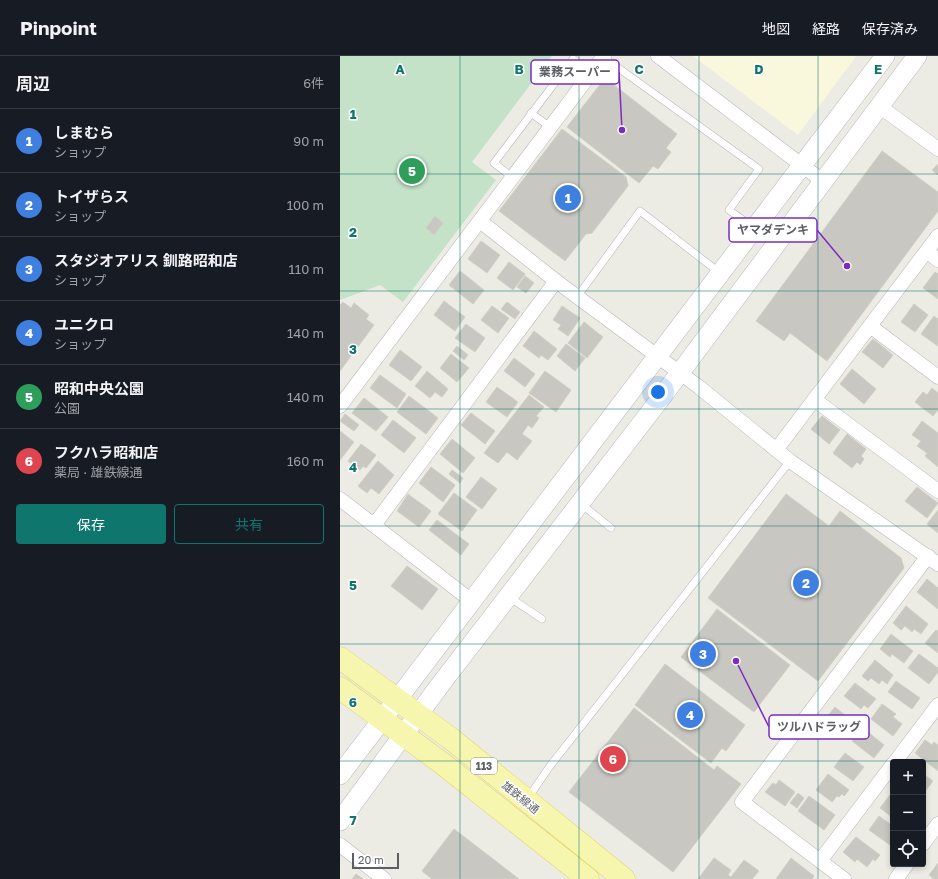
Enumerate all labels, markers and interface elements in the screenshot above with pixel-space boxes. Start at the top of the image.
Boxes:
text: Pinpoint [20,16,97,39]
text: 地図 [762,20,790,37]
text: 経路 [812,20,840,37]
text: 保存済み [862,20,918,37]
callout: 業務スーパー [531,60,619,84]
text: A [395,61,405,77]
text: B [514,61,524,77]
text: C [634,61,644,77]
text: D [754,61,764,77]
text: E [874,61,882,77]
text: 業務スーパー [539,64,611,79]
text: 周辺 [16,73,50,94]
text: 6件 [303,75,324,91]
text: 1 [350,106,357,122]
text: しまむら [54,123,114,141]
text: 1 [26,133,32,149]
text: 90 m [293,133,324,149]
text: ショップ [54,144,106,160]
pin: 5 [399,156,425,186]
pin: 1 [555,183,581,213]
text: トイザらス [54,187,129,205]
text: 2 [25,197,33,213]
text: 100 m [287,197,324,213]
text: ショップ [54,208,106,224]
callout: ヤマダデンキ [729,218,817,242]
text: ヤマダデンキ [737,222,809,237]
text: 2 [349,224,357,240]
text: スタジオアリス 釧路昭和店 [54,251,238,269]
text: 3 [25,261,33,277]
text: 110 m [289,261,324,277]
text: ショップ [54,272,106,288]
text: ユニクロ [54,315,114,333]
text: 4 [25,325,33,341]
text: 140 m [287,325,324,341]
text: ショップ [54,336,106,352]
text: 3 [349,341,357,357]
text: 昭和中央公園 [54,379,144,397]
your location [648,382,668,402]
text: 5 [25,389,33,405]
text: 140 m [287,389,324,405]
text: 公園 [54,400,80,416]
text: フクハラ昭和店 [54,443,158,461]
text: 6 [25,453,33,469]
text: 160 m [287,453,324,469]
text: 4 [349,459,357,475]
text: 薬局 · 雄鉄線通 [54,464,142,480]
button: 保存 [16,504,166,544]
button: 共有 [174,504,324,544]
pin: 2 [793,568,819,598]
text: 5 [349,577,357,593]
pin: 3 [690,639,716,669]
text: 6 [349,694,357,710]
pin: 4 [677,700,703,730]
callout: ツルハドラッグ [769,715,869,739]
text: ツルハドラッグ [777,719,861,734]
pin: 6 [600,744,626,774]
road number: 113 [471,758,497,774]
map controls [890,759,926,867]
button: + [890,759,926,795]
street label: 雄鉄線通 [500,778,542,816]
button: − [890,795,926,831]
text: 7 [349,812,357,828]
button: locate [890,831,926,867]
scale bar [352,851,399,870]
text: 20 m [358,853,384,866]

